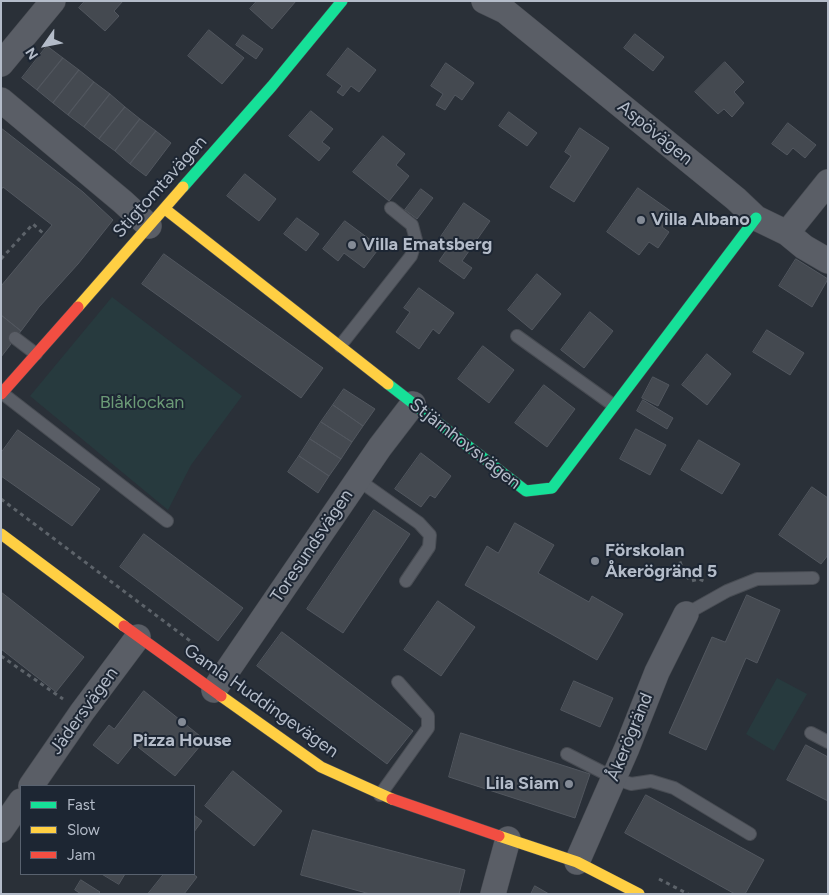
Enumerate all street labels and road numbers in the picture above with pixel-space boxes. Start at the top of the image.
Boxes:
street label: Aspövägen [613,96,697,170]
street label: Stigtomtavägen [109,132,211,242]
street label: Stjärnhovsvägen [405,394,525,494]
street label: Toresundsvägen [266,485,358,607]
street label: Gamla Huddingevägen [180,639,342,763]
street label: Jädersvägen [45,663,123,759]
street label: Åkerögränd [602,690,658,784]

